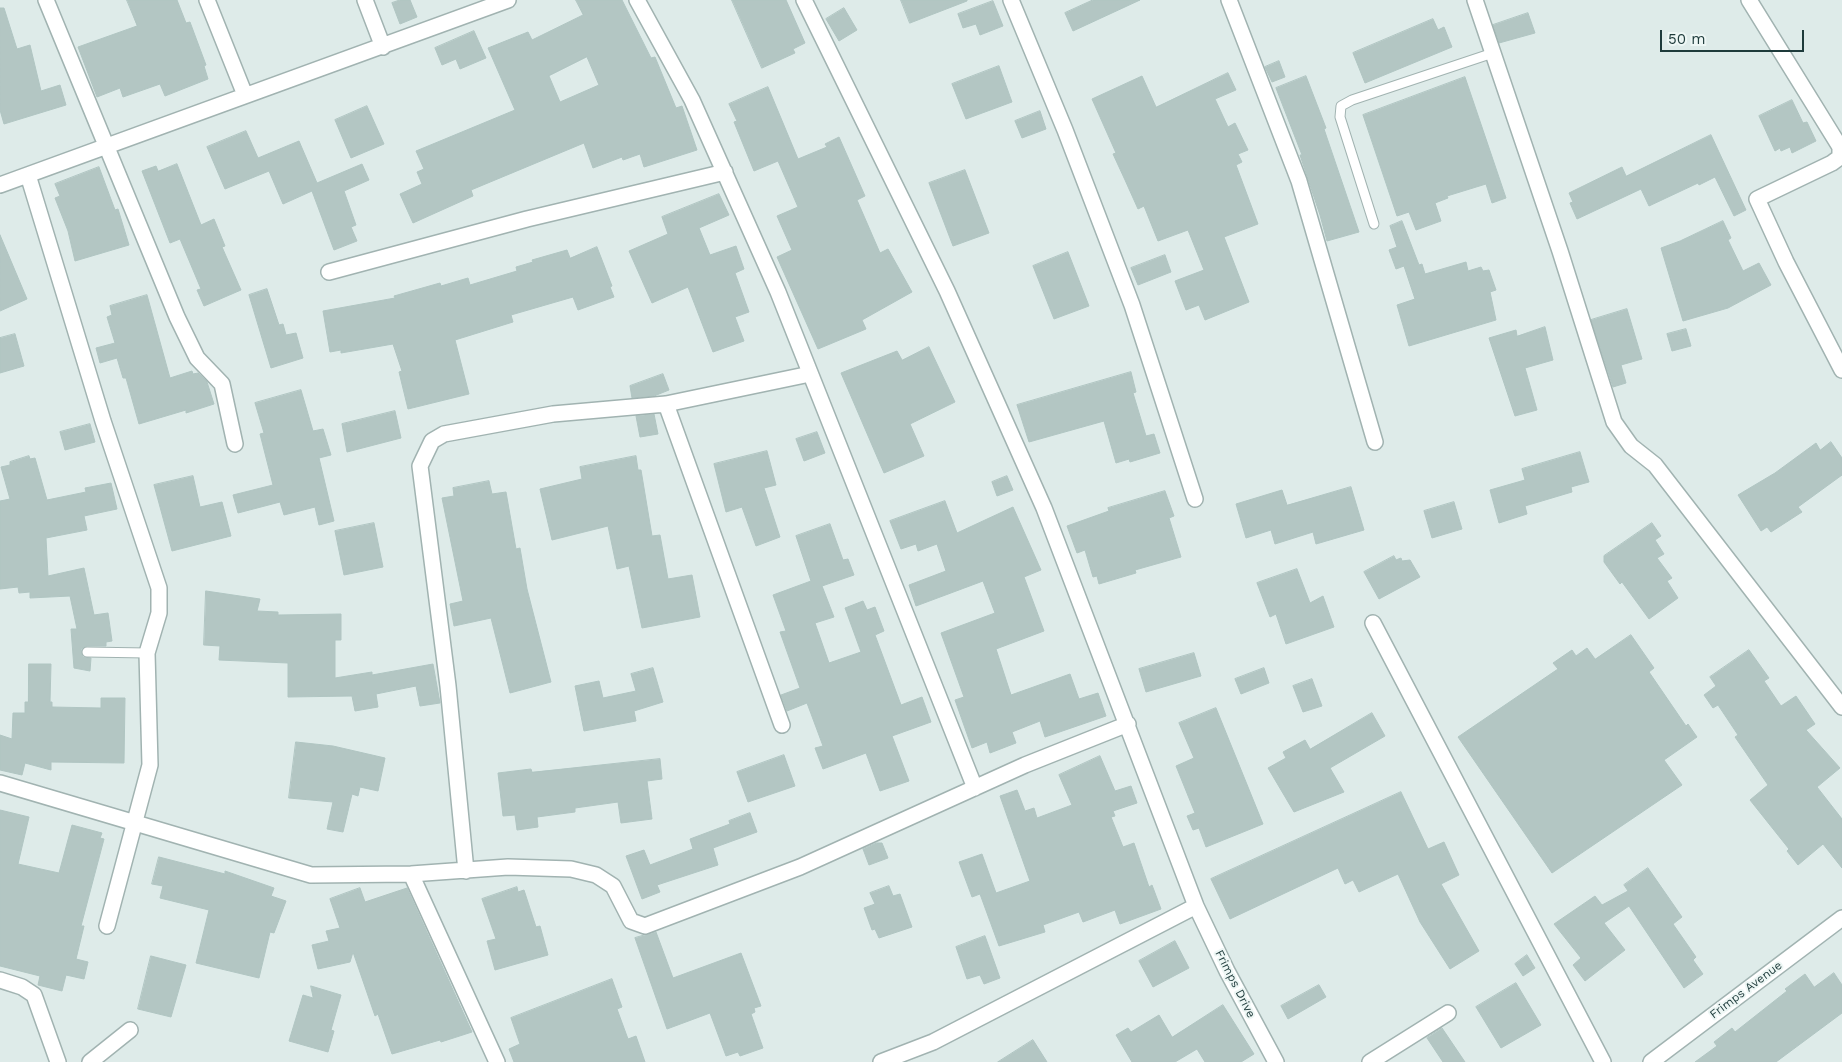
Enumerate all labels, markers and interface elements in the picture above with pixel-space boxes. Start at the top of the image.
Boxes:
scale bar [1662,20,1806,52]
text: 50 m [1668,30,1705,48]
street label: Frimps Drive [1212,948,1258,1020]
street label: Frimps Avenue [1707,958,1785,1022]

